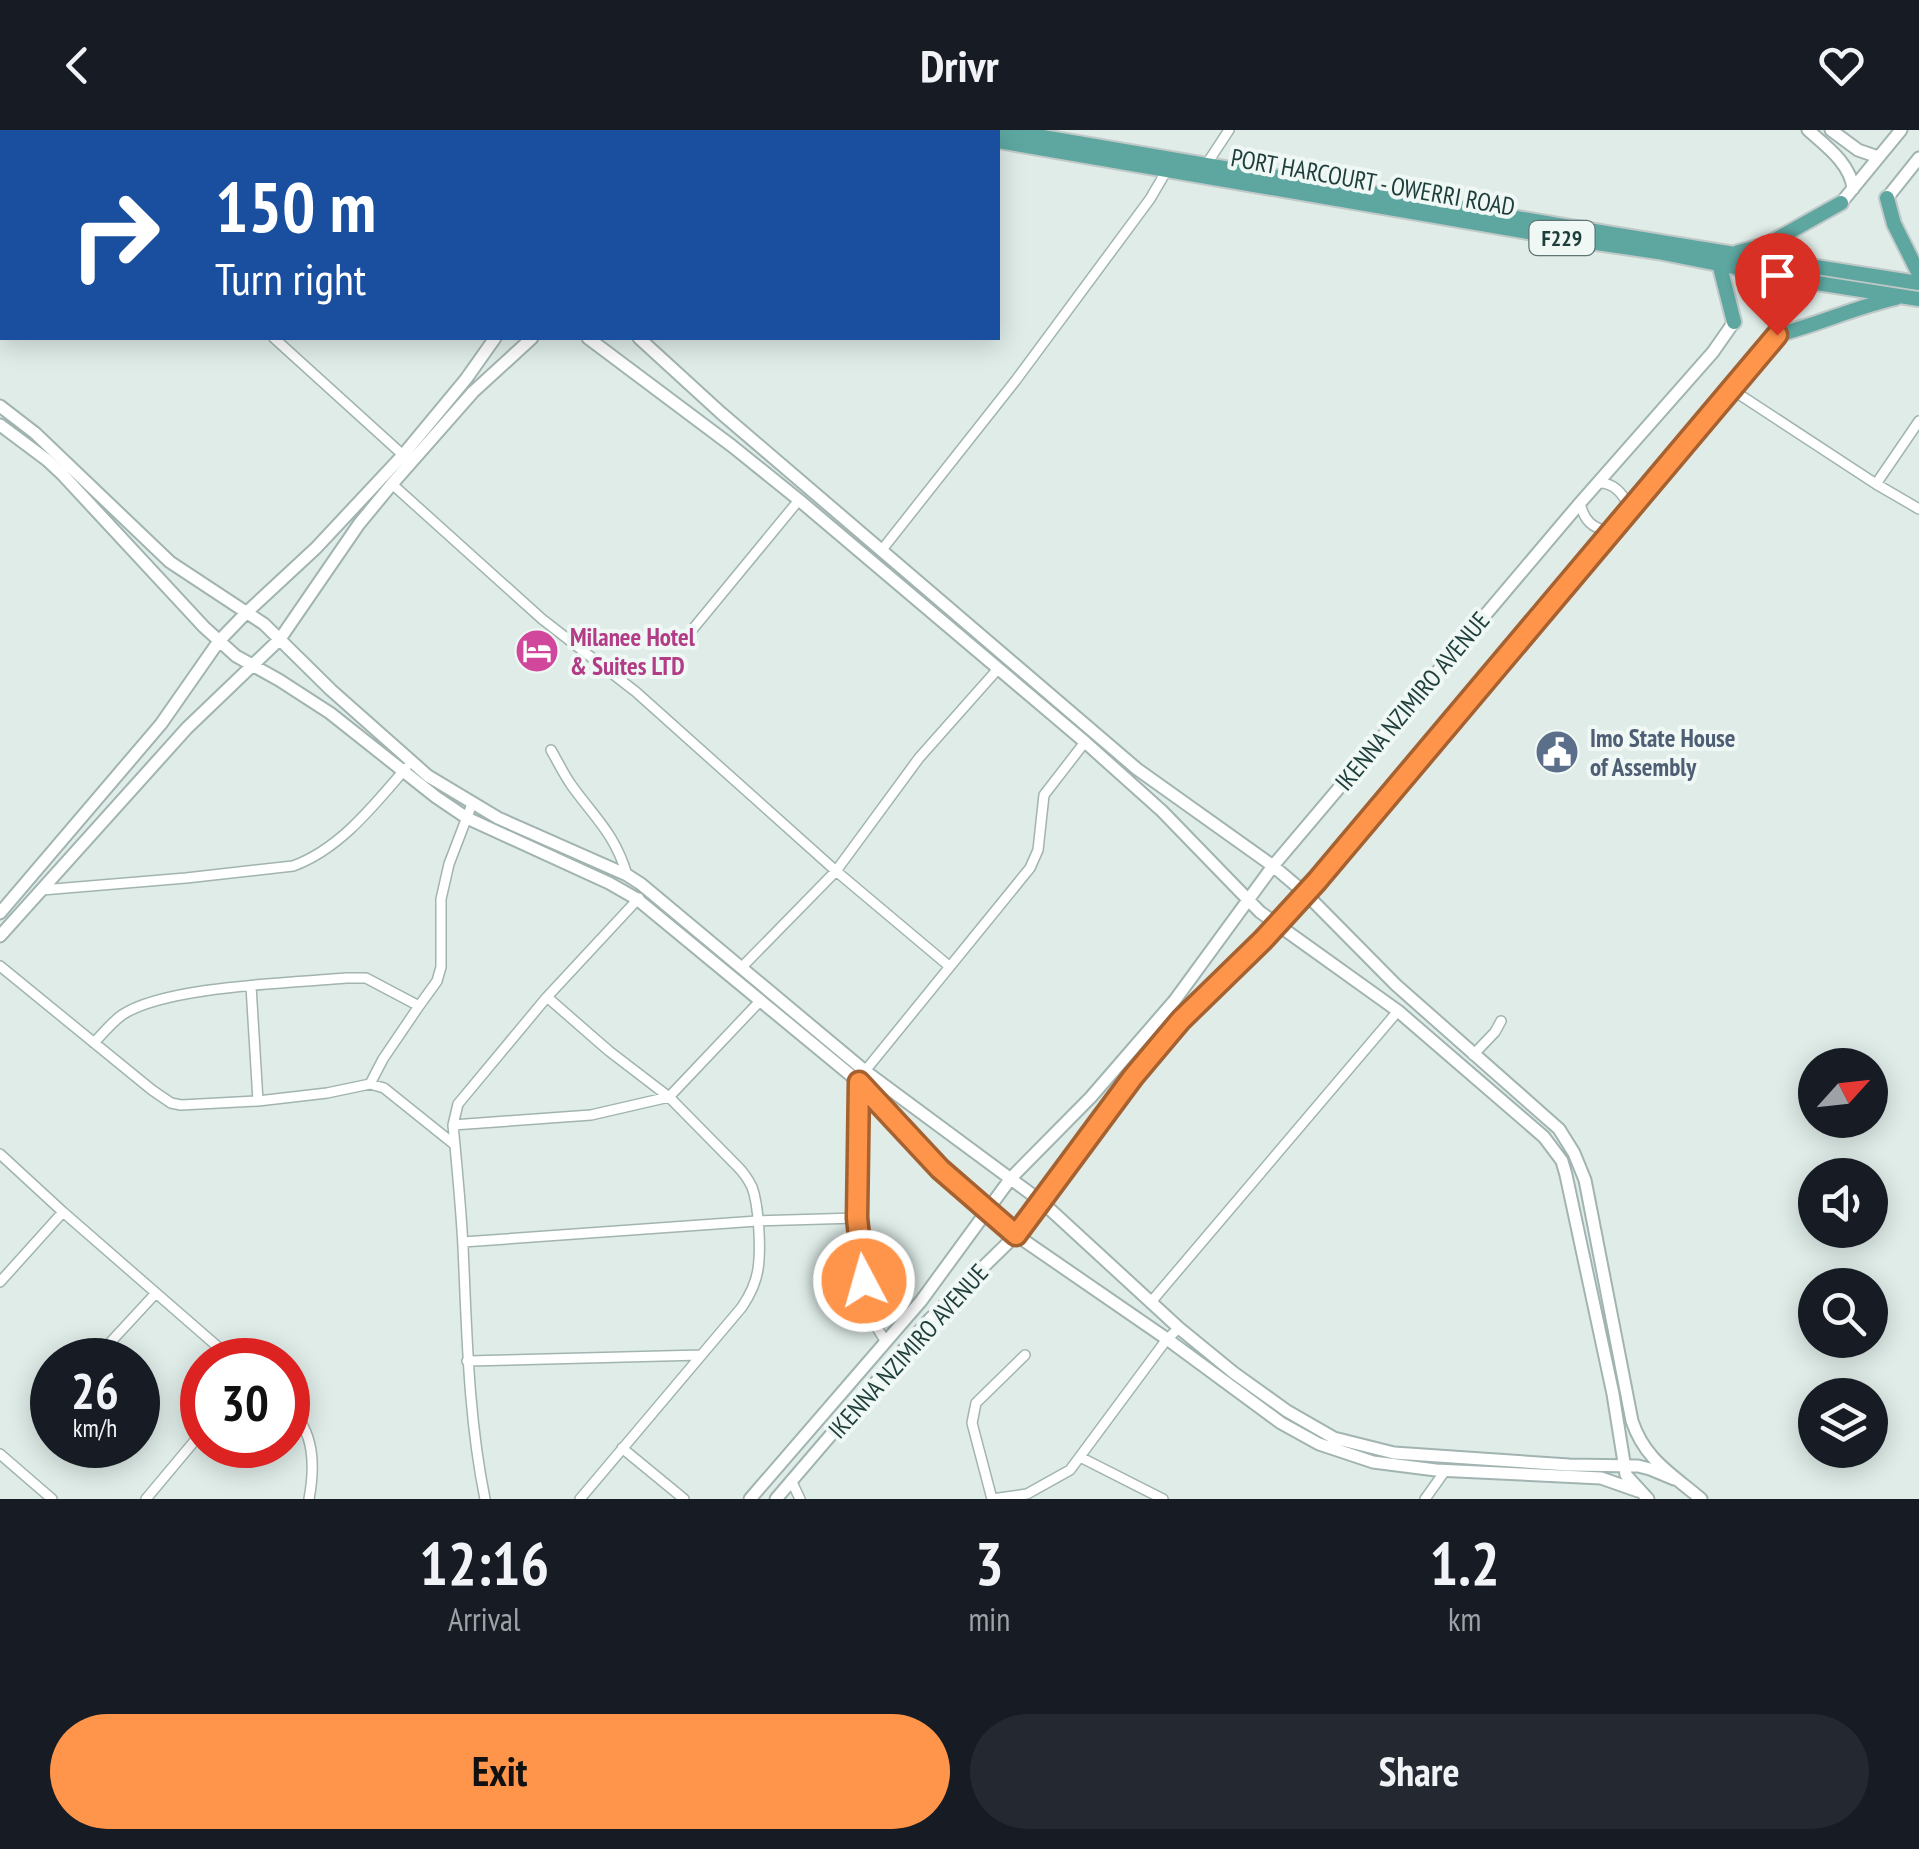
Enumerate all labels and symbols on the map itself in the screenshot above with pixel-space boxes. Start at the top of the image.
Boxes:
street label: PORT HARCOURT - OWERRI ROAD [1228,141,1518,223]
road number: F229 [1530,221,1594,255]
pin [1735,233,1820,336]
street label: IKENNA NZIMIRO AVENUE [1328,605,1496,797]
place label: Milanee Hotel & Suites LTD [570,621,696,682]
hotel icon: Milanee Hotel & Suites LTD [514,628,560,674]
place label: Imo State House of Assembly [1590,722,1736,783]
public building icon: Imo State House of Assembly [1534,729,1580,775]
north arrow [1798,1048,1888,1138]
position arrow [812,1229,916,1333]
street label: IKENNA NZIMIRO AVENUE [821,1257,995,1445]
speed limit sign: 30 [180,1338,310,1468]

